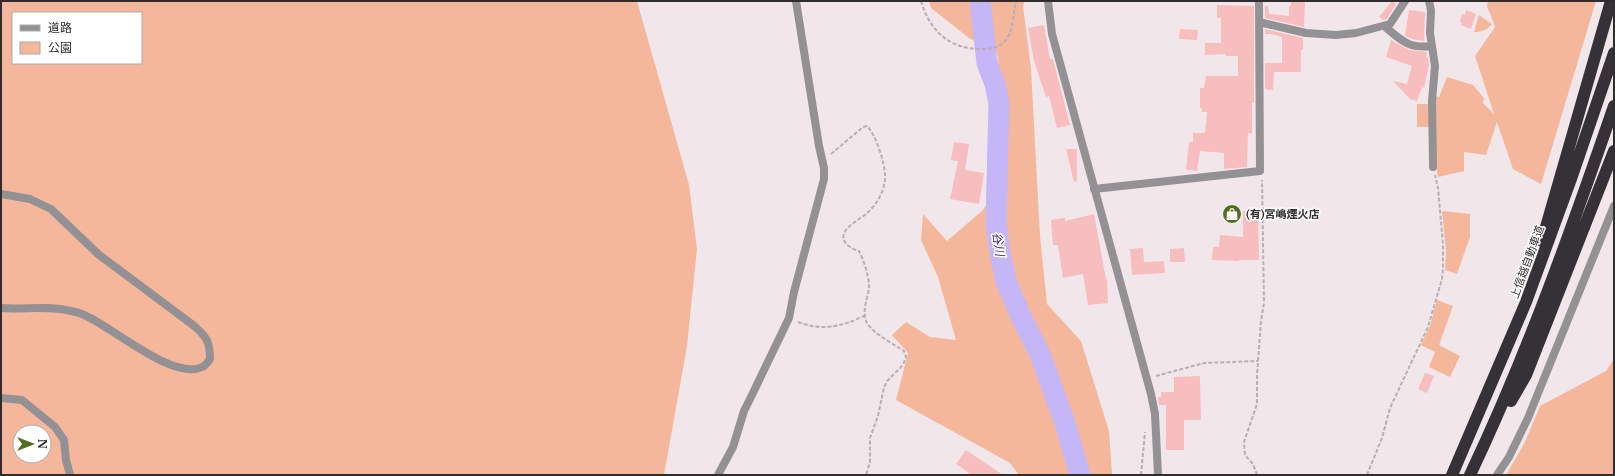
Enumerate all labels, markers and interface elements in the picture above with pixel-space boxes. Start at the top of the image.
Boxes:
legend [12,12,142,64]
text: 道路 [48,20,72,35]
text: 公園 [48,40,72,55]
shop icon: (有)宮嶋煙火店 [1221,203,1243,225]
place label: (有)宮嶋煙火店 [1246,207,1320,221]
street label: 上信越自動車道 [1507,223,1547,301]
water label: 谷川 [990,231,1008,259]
north arrow [12,424,52,464]
text: N [35,439,49,450]

